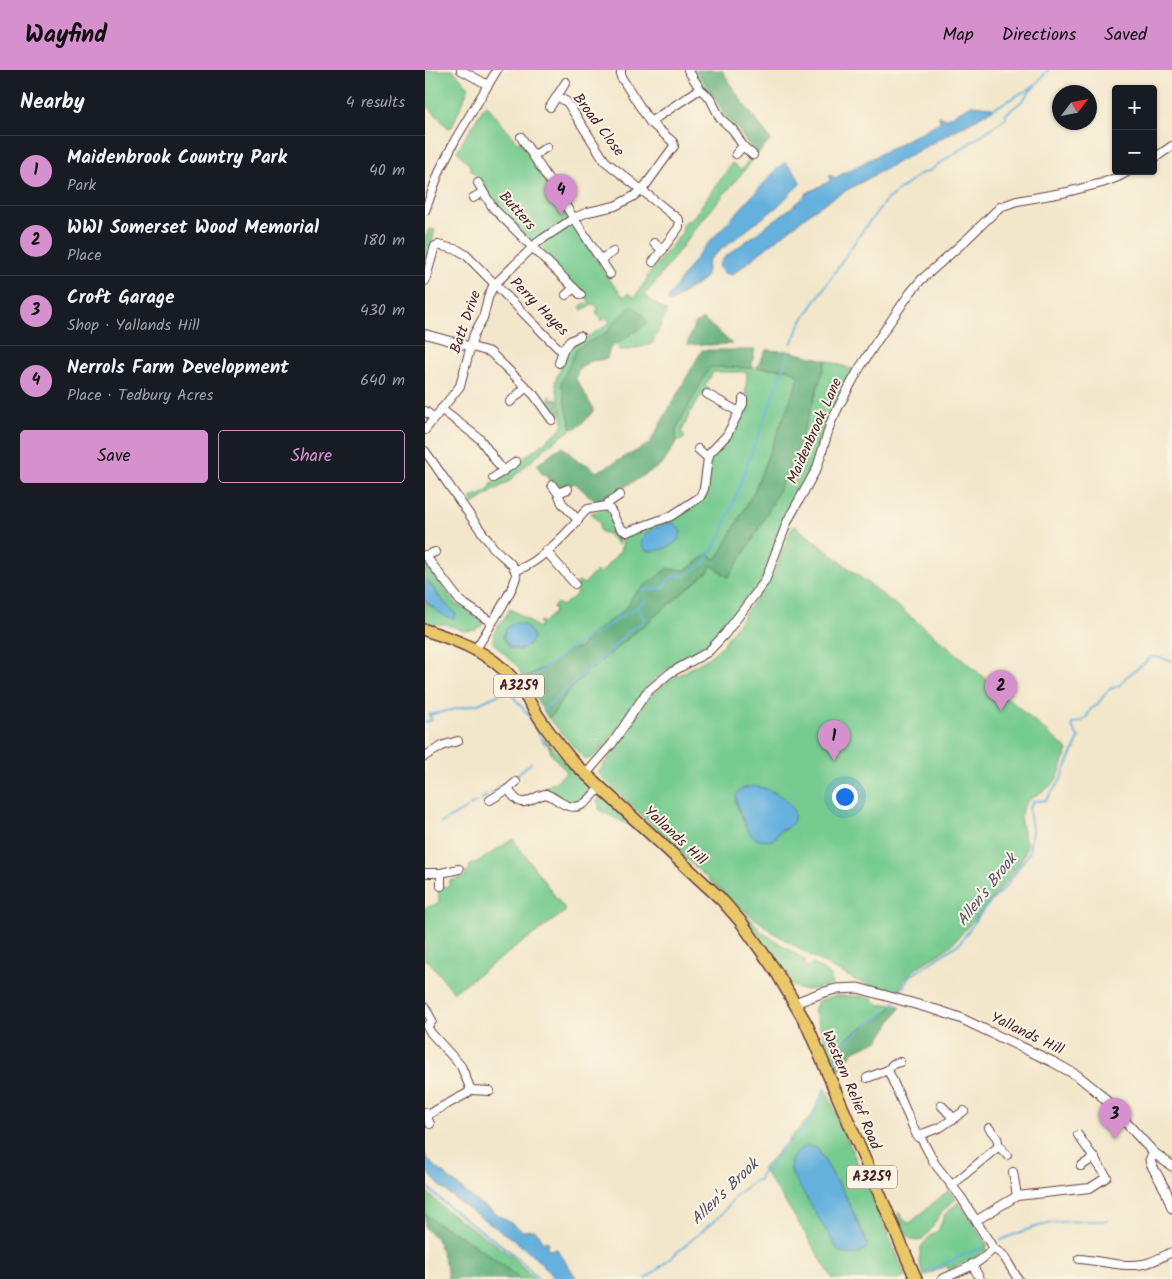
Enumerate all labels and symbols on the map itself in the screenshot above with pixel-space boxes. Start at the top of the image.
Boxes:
north arrow [1052,85,1097,130]
street label: Broad Close [566,88,630,162]
pin: 4 [545,174,577,215]
street label: Butters [493,186,542,237]
street label: Perry Hayes [504,272,574,342]
street label: Batt Drive [444,287,488,357]
street label: Maidenbrook Lane [781,374,849,488]
pin: 2 [985,670,1017,711]
road number: A3259 [494,674,544,698]
pin: 1 [818,720,850,761]
your location [832,784,858,810]
street label: Yallands Hill [638,800,712,872]
water label: Allen's Brook [951,846,1025,932]
street label: Yallands Hill [986,1006,1068,1062]
street label: Western Relief Road [815,1027,887,1154]
pin: 3 [1099,1098,1131,1139]
water label: Allen's Brook [685,1151,767,1231]
road number: A3259 [847,1166,897,1188]

